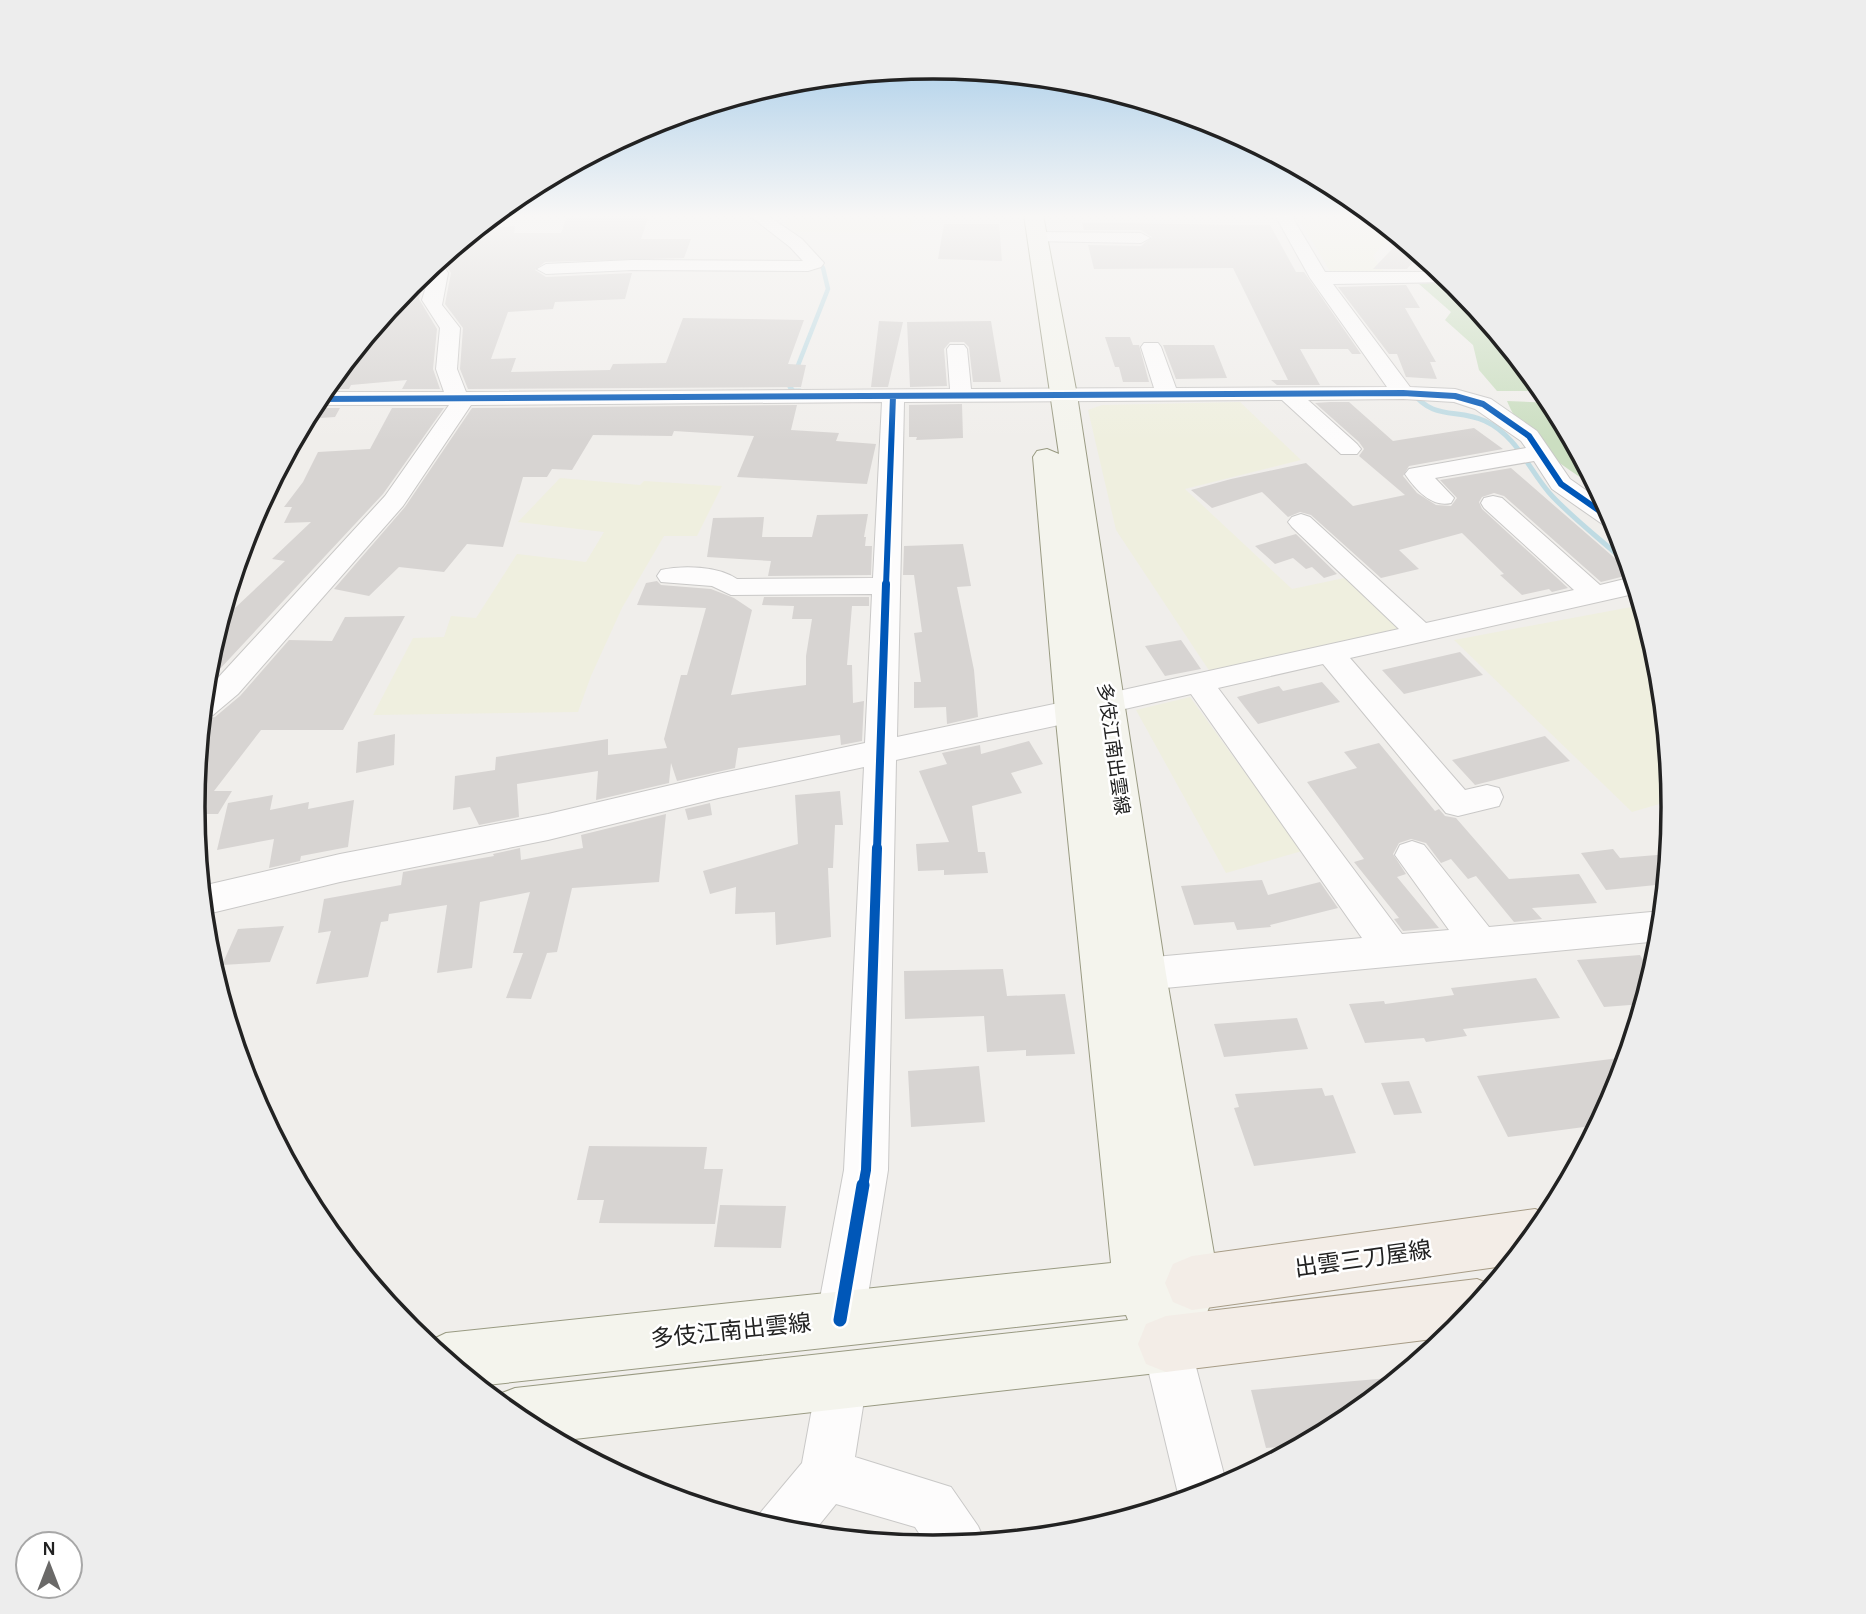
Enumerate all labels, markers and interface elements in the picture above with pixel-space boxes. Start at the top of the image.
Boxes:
street label: 多伎江南出雲線 [1093,682,1133,816]
street label: 出雲三刀屋線 [1293,1236,1433,1282]
street label: 多伎江南出雲線 [650,1309,812,1353]
north arrow [14,1530,84,1600]
text: N [42,1538,56,1560]

